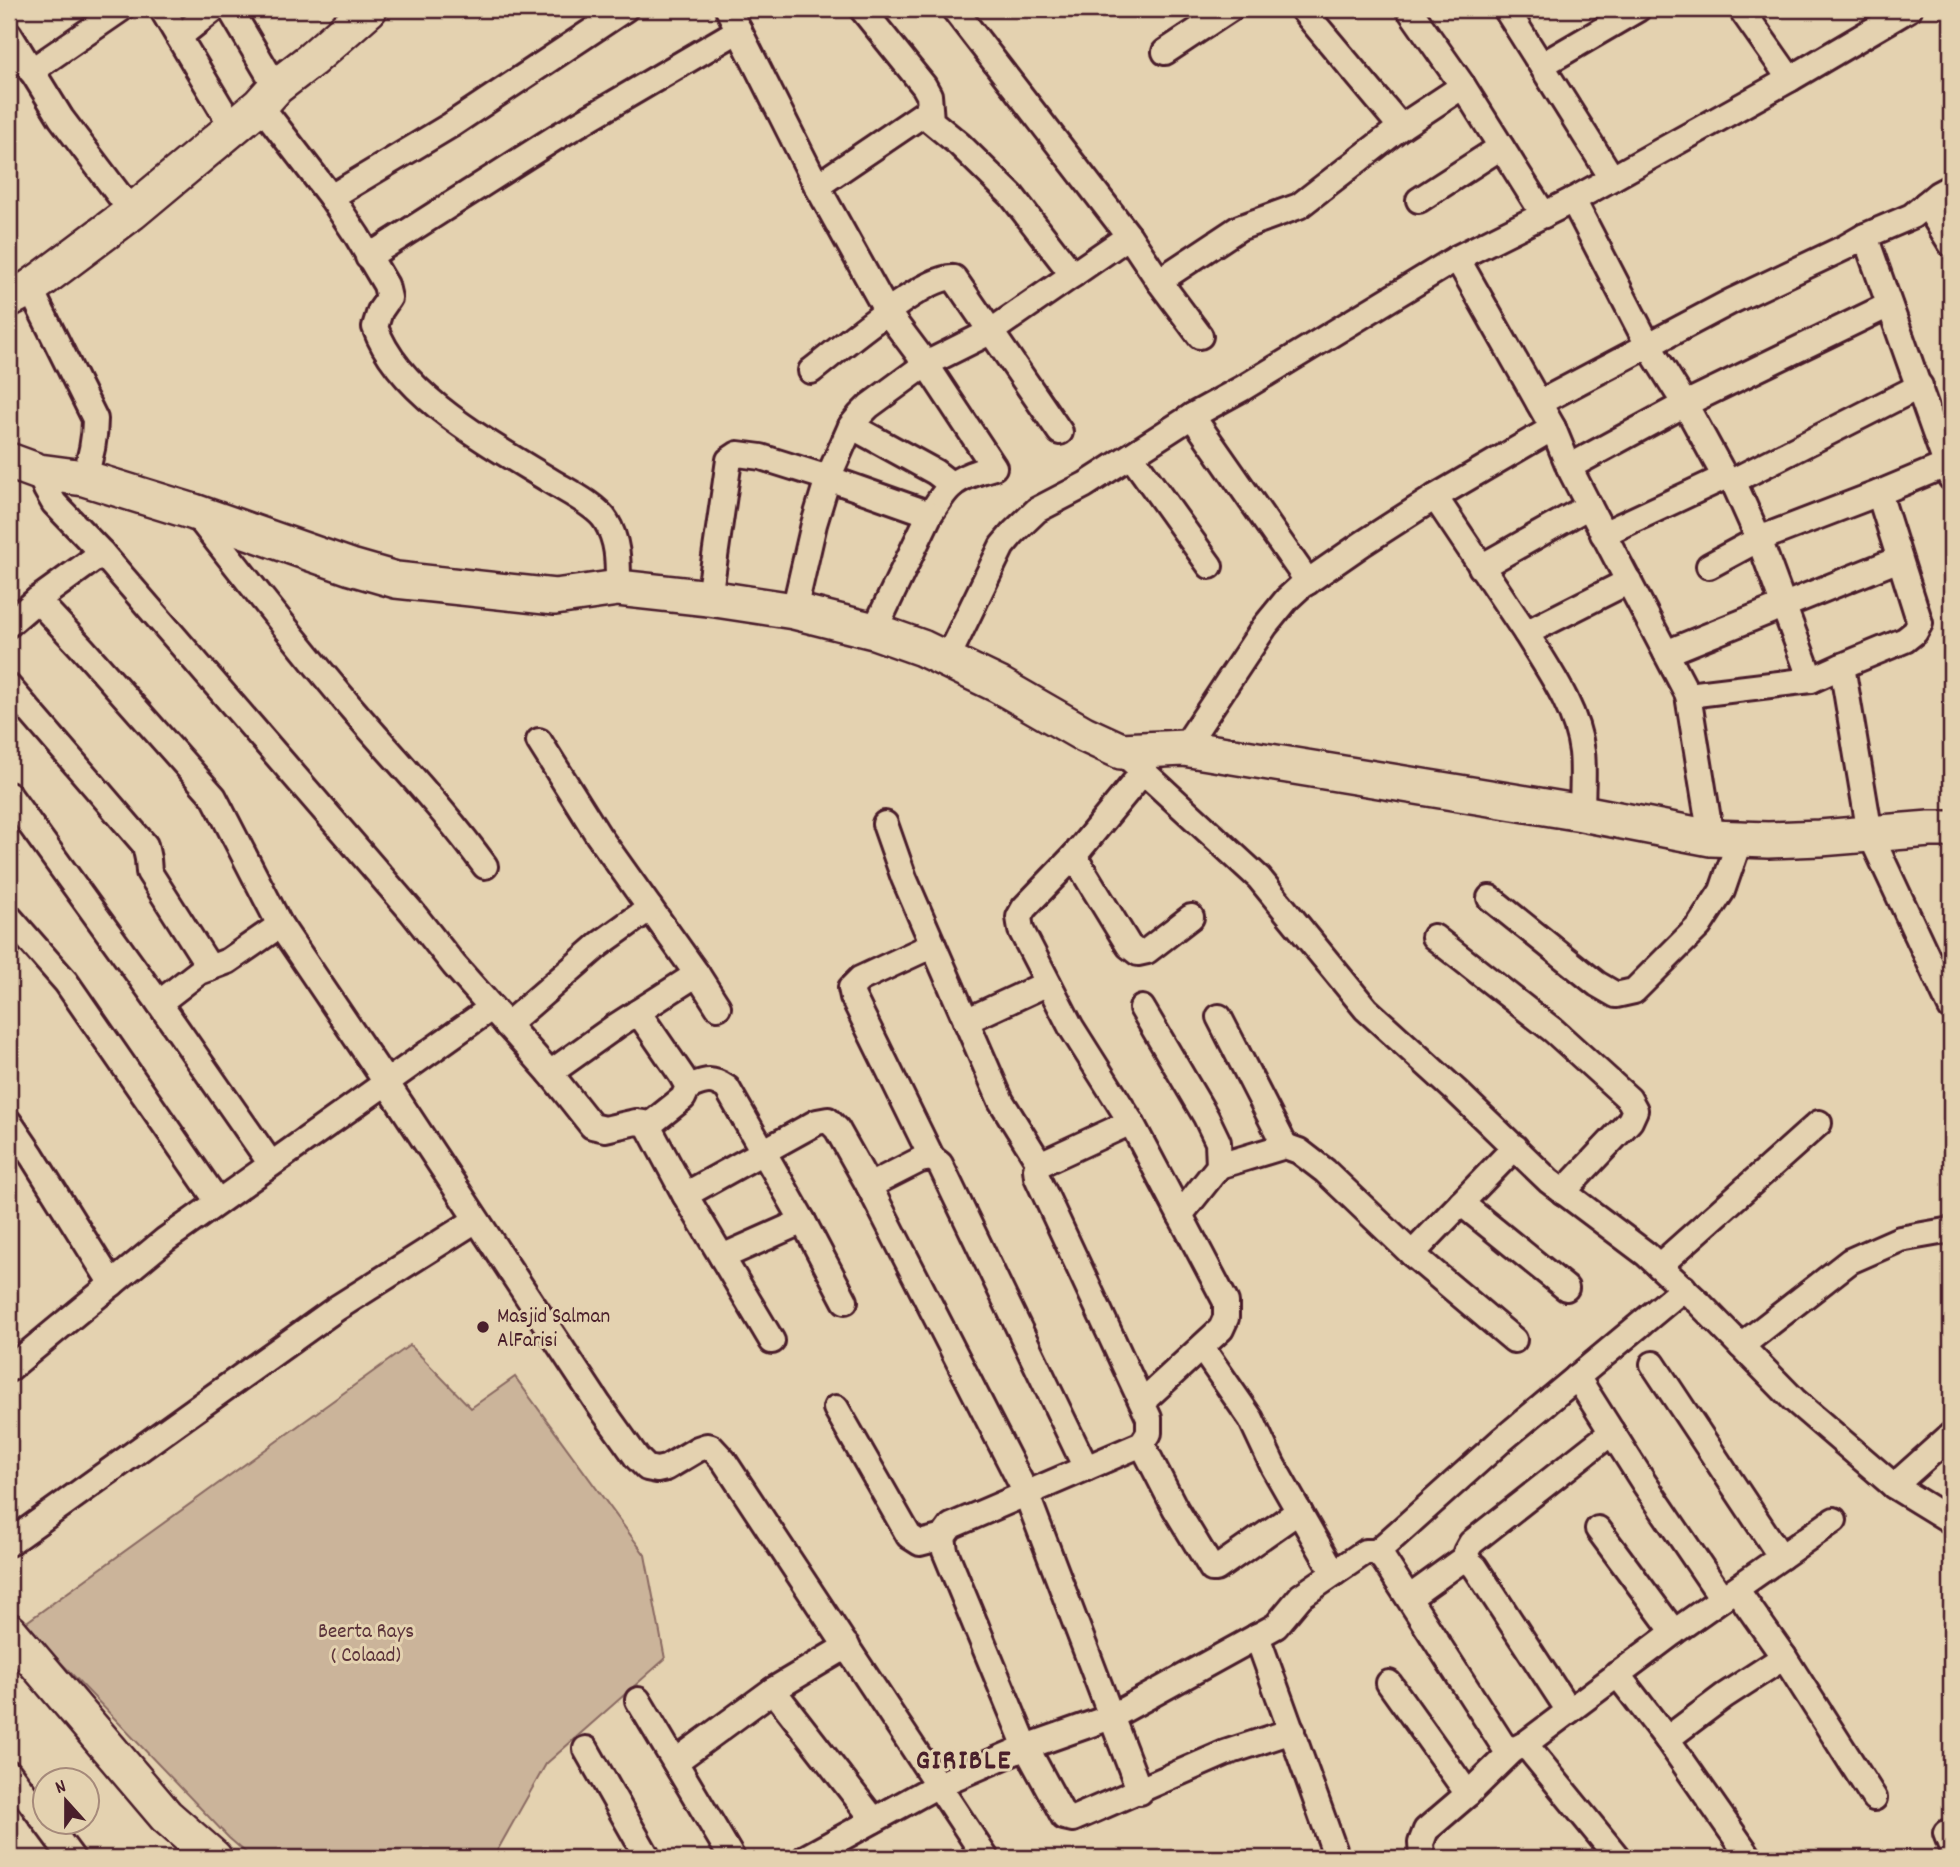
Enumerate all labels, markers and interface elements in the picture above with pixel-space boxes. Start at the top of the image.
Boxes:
place label: Masjid Salman AlFarisi [497,1303,610,1357]
marker: Masjid Salman AlFarisi [475,1319,491,1335]
park label: Beerta Rays ( Colaad) [318,1618,414,1672]
district label: GIRIBLE [916,1743,1012,1783]
north arrow [32,1766,102,1836]
text: N [52,1774,70,1803]

